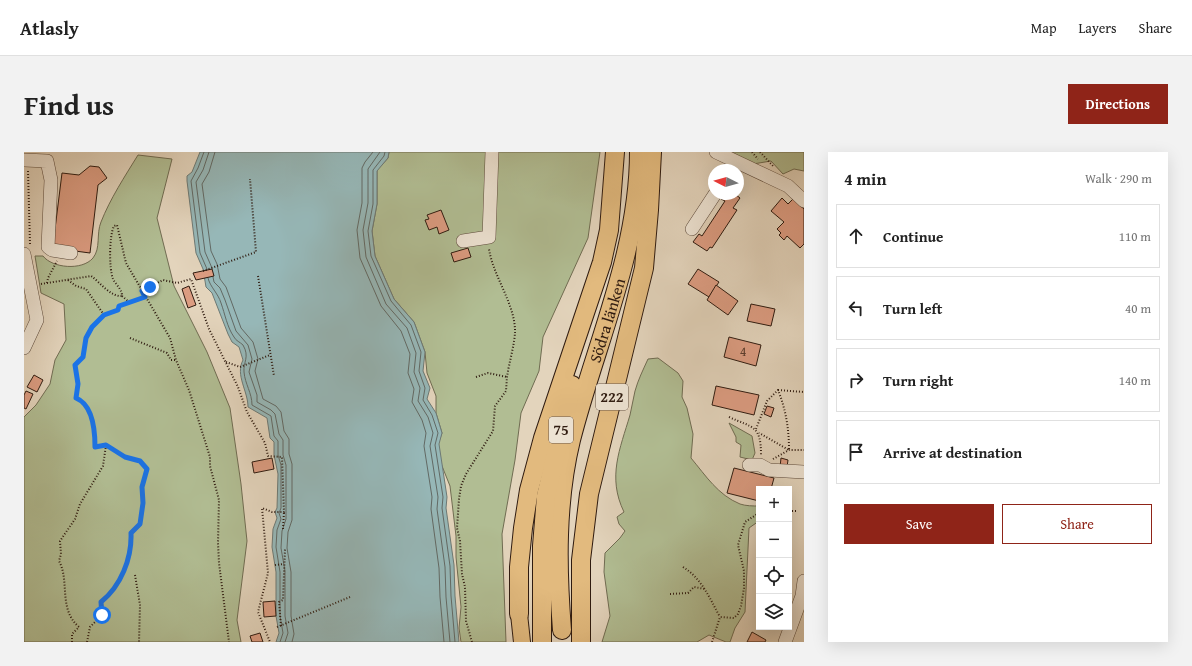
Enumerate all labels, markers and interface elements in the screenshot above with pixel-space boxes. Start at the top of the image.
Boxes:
text: Atlasly [20,14,79,42]
text: Map [1031,18,1057,38]
text: Layers [1079,18,1117,38]
text: Share [1139,18,1172,38]
text: Find us [24,84,114,125]
button: Directions [1068,84,1168,124]
north arrow [708,164,744,200]
text: 4 min [844,166,886,191]
text: Walk · 290 m [1085,169,1152,188]
icon: ahead [845,225,867,247]
text: Continue [883,226,944,247]
text: 110 m [1119,227,1151,246]
street label: Södra länken [583,275,631,366]
route end [141,278,159,296]
icon: left [845,297,867,319]
text: Turn left [883,298,942,319]
text: 40 m [1125,299,1151,318]
house number: 4 [740,341,747,361]
icon: right [845,369,867,391]
text: Turn right [883,370,954,391]
text: 140 m [1119,371,1151,390]
road number: 222 [596,384,628,410]
road number: 75 [549,417,573,443]
icon: arrive [845,441,867,463]
text: Arrive at destination [883,442,1022,463]
map controls [756,486,792,630]
button: + [756,486,792,522]
button: Save [844,504,994,544]
button: Share [1002,504,1152,544]
button: − [756,522,792,558]
button: locate [756,558,792,594]
button: layers [756,594,792,630]
route start [93,606,111,624]

